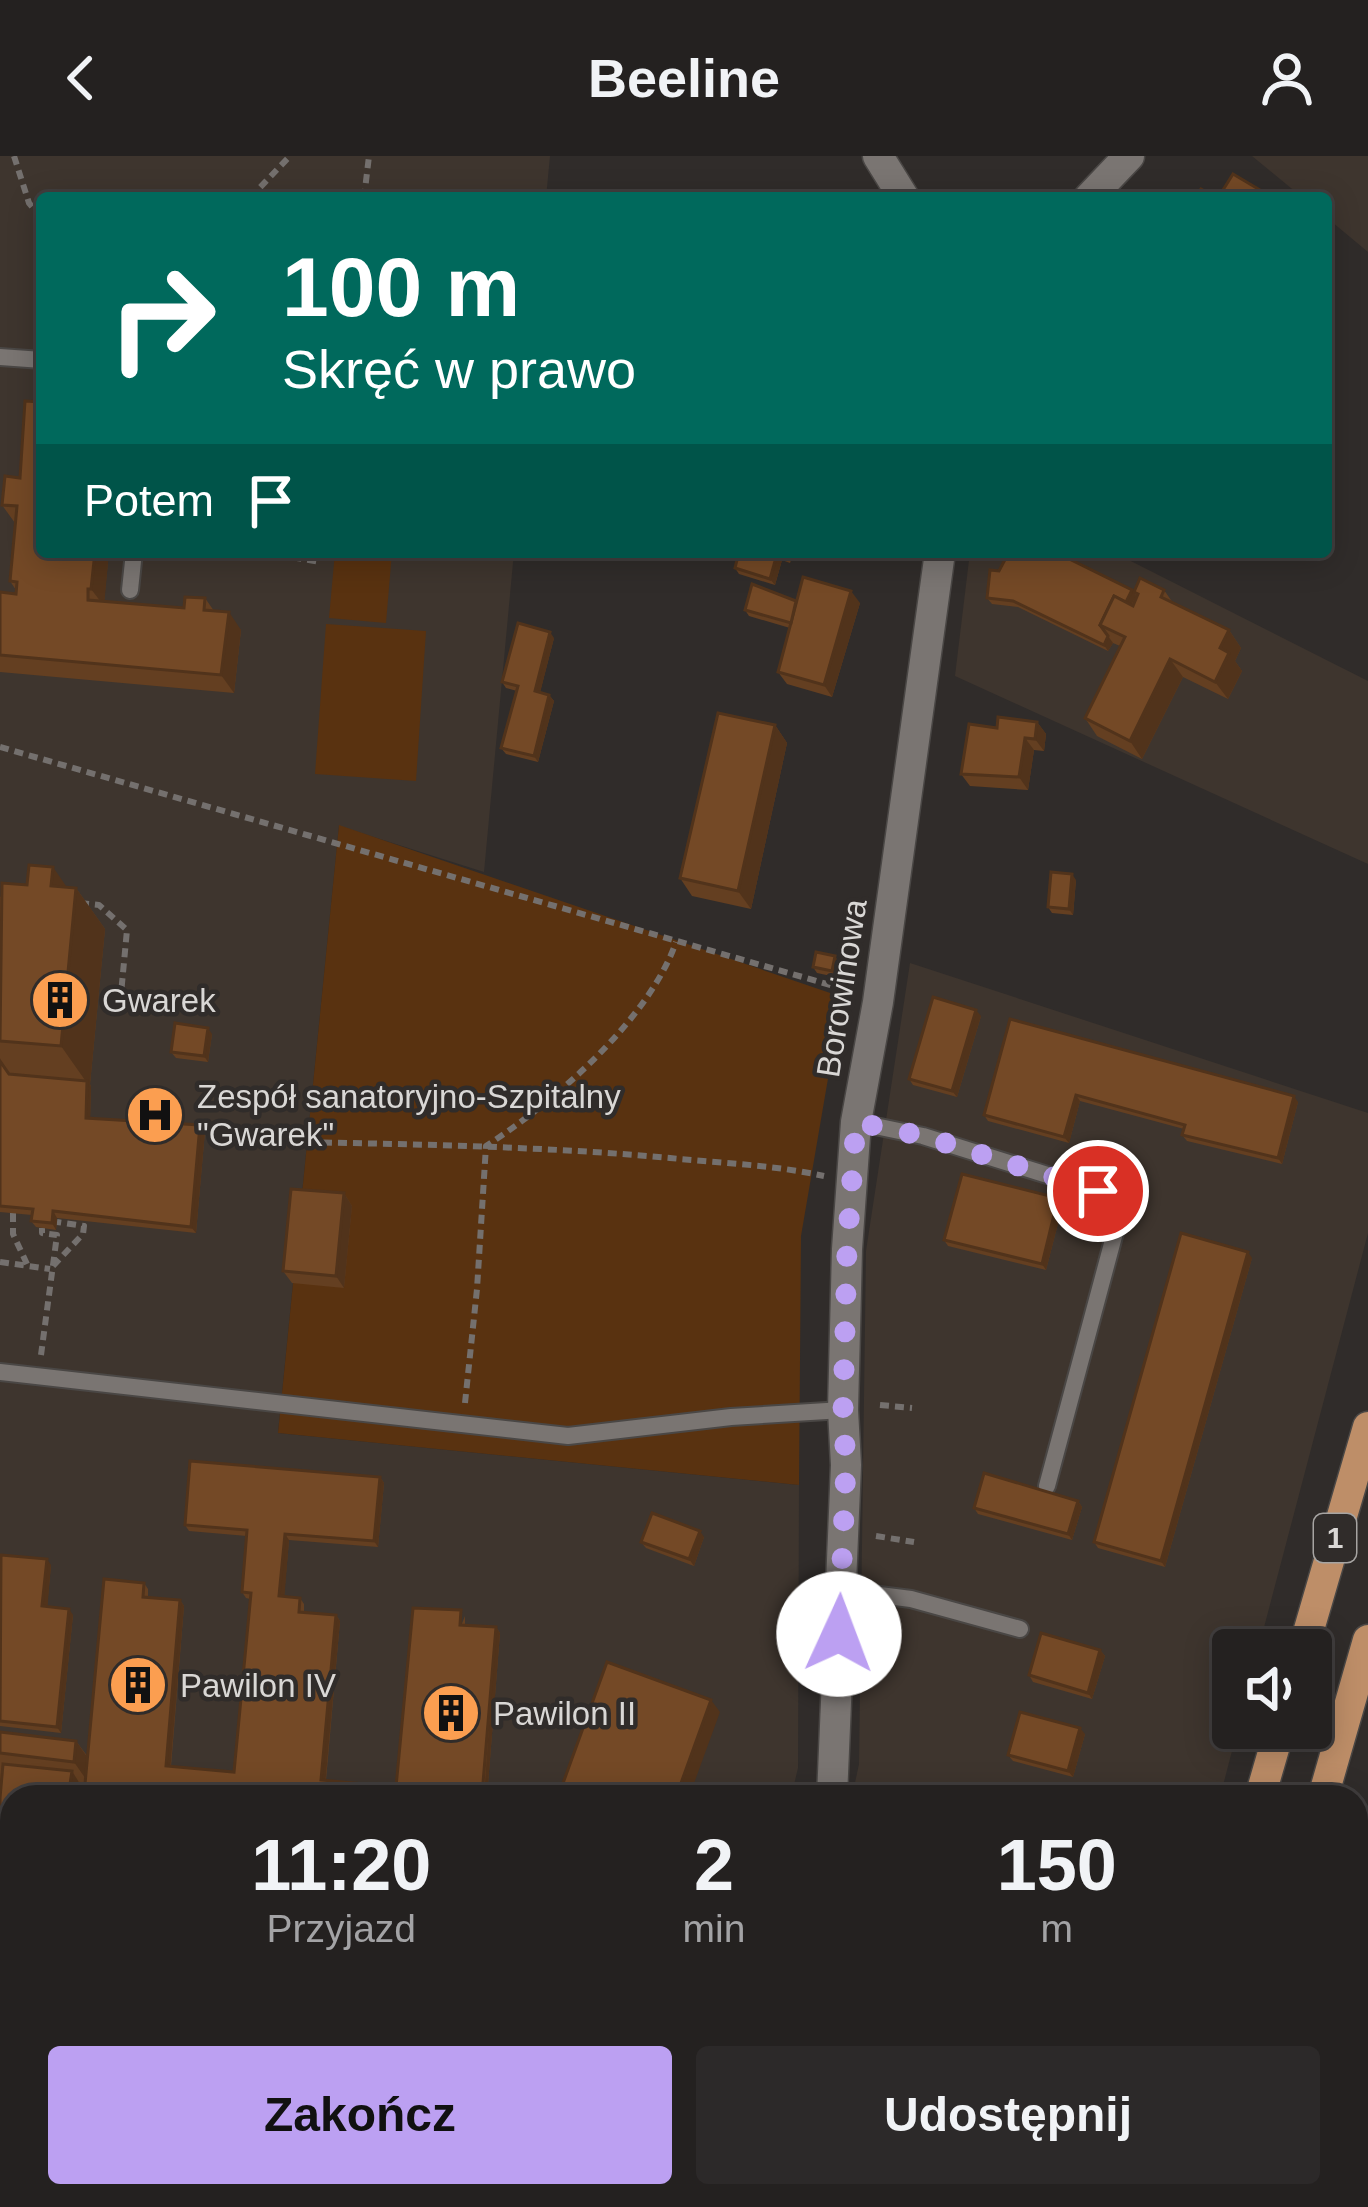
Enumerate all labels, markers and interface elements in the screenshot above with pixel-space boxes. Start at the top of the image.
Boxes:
icon: back [48,45,114,111]
icon: person [1254,45,1320,111]
text: Beeline [588,48,780,108]
icon: right [84,240,240,396]
text: 100 m [282,240,520,334]
text: Skręć w prawo [282,339,636,399]
icon: arrive [238,468,304,534]
text: Potem [84,475,214,526]
street label: Borowinowa [809,896,874,1080]
building icon: Gwarek [29,969,91,1031]
place label: Gwarek [102,982,216,1019]
place label: Zespół sanatoryjno-Szpitalny "Gwarek" [197,1078,621,1153]
hospital icon: Zespół sanatoryjno-Szpitalny "Gwarek" [124,1084,186,1146]
pin [1047,1140,1149,1242]
icon: arrive [1065,1158,1131,1224]
road number: 1 [1314,1514,1356,1562]
position arrow [776,1571,902,1697]
map controls [1212,1629,1332,1749]
button: sound [1212,1629,1332,1749]
building icon: Pawilon IV [107,1654,169,1716]
place label: Pawilon IV [180,1667,336,1704]
building icon: Pawilon II [420,1682,482,1744]
place label: Pawilon II [493,1695,636,1732]
text: 11:20 [251,1825,431,1905]
text: 2 [694,1825,734,1905]
text: 150 [997,1825,1117,1905]
text: Przyjazd [267,1907,416,1950]
text: min [683,1907,745,1950]
text: m [1040,1907,1073,1950]
button: Zakończ [48,2046,672,2184]
button: Udostępnij [696,2046,1320,2184]

